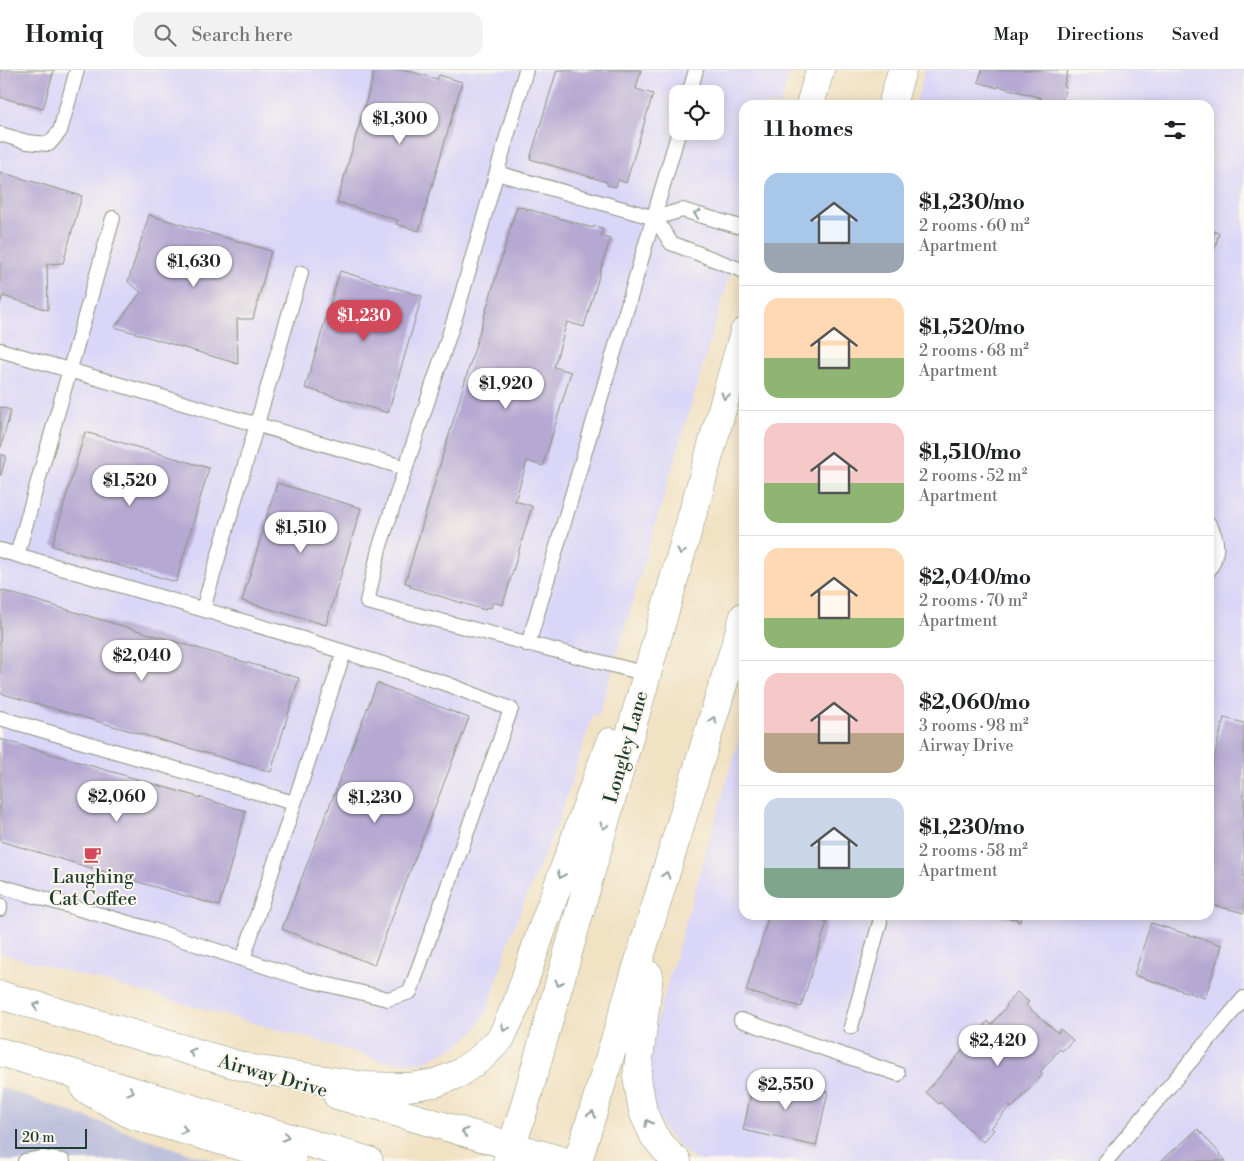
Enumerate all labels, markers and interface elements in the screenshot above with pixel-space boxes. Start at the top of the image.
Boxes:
search box [133,12,483,57]
text: Homiq [25,20,103,50]
icon: search [151,21,179,49]
text: Search here [191,23,293,47]
text: Map [993,23,1029,46]
text: Directions [1057,23,1144,46]
text: Saved [1172,23,1219,46]
map controls [669,85,724,140]
button: locate [669,85,724,140]
pin: $1,300 [359,102,441,145]
text: $1,300 [372,109,428,129]
icon: filters [1161,116,1189,144]
text: 11 homes [764,117,853,143]
text: $1,230/mo [919,190,1025,216]
icon: home [804,193,864,253]
one-way arrow [693,210,702,220]
text: 2 rooms · 60 m² [919,216,1030,236]
text: Apartment [919,236,998,256]
pin: $1,630 [153,246,235,288]
text: $1,630 [167,252,221,272]
pin: $1,230 [323,300,405,342]
text: $1,230 [337,306,391,326]
text: $1,520/mo [919,315,1025,341]
icon: home [804,318,864,378]
text: 2 rooms · 68 m² [919,341,1029,361]
text: Apartment [919,361,998,381]
pin: $1,920 [465,368,547,410]
text: $1,920 [479,374,533,394]
one-way arrow [721,391,731,399]
text: $1,510/mo [919,440,1021,466]
icon: home [804,443,864,503]
pin: $1,520 [89,464,171,507]
text: 2 rooms · 52 m² [919,466,1027,486]
text: $1,520 [103,471,157,491]
text: Apartment [919,486,998,506]
pin: $1,510 [260,512,342,554]
text: $1,510 [275,518,327,538]
one-way arrow [677,548,687,556]
text: $2,040/mo [919,565,1031,591]
icon: home [804,568,864,628]
text: 2 rooms · 70 m² [919,591,1028,611]
text: Apartment [919,611,998,631]
pin: $2,040 [101,640,183,682]
text: $2,040 [113,646,171,666]
street label: Longley Lane [599,688,653,806]
text: $2,060/mo [919,690,1030,716]
icon: home [804,693,864,753]
one-way arrow [707,716,717,724]
text: 3 rooms · 98 m² [919,716,1029,736]
text: Airway Drive [919,736,1014,756]
pin: $2,060 [76,780,158,823]
pin: $1,230 [334,782,416,824]
text: $2,060 [88,787,146,807]
text: $1,230 [348,788,402,808]
text: $1,230/mo [919,815,1025,841]
icon: home [804,818,864,878]
one-way arrow [599,822,609,830]
text: 2 rooms · 58 m² [919,841,1028,861]
cafe icon: Laughing Cat Coffee [83,844,103,864]
text: Apartment [919,861,998,881]
place label: Laughing Cat Coffee [49,865,137,911]
one-way arrow [557,871,567,879]
one-way arrow [660,872,670,880]
one-way arrow [555,978,565,986]
one-way arrow [31,1001,40,1012]
one-way arrow [501,1023,512,1032]
pin: $2,420 [957,1024,1039,1067]
text: $2,420 [970,1031,1026,1051]
one-way arrow [188,1047,196,1057]
street label: Airway Drive [215,1049,330,1103]
pin: $2,550 [745,1068,827,1111]
text: $2,550 [758,1075,814,1095]
one-way arrow [126,1085,134,1095]
one-way arrow [587,1111,597,1119]
one-way arrow [644,1119,655,1128]
one-way arrow [179,1124,187,1134]
scale bar [15,1126,88,1149]
one-way arrow [462,1128,470,1138]
text: 20 m [22,1129,54,1147]
one-way arrow [282,1131,290,1141]

